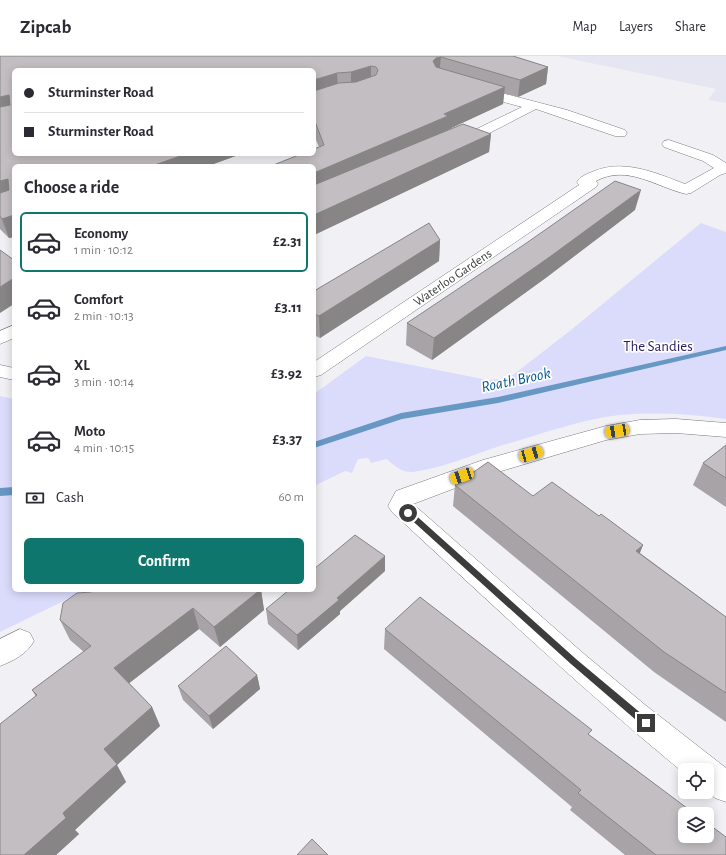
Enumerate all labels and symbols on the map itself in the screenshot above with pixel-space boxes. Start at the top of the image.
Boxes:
street label: Waterloo Gardens [412,247,495,309]
park label: The Sandies [623,339,693,354]
water label: Roath Brook [480,365,552,395]
car [604,423,630,439]
car [518,445,544,463]
car [449,466,475,486]
route start [399,504,417,522]
route end [637,714,655,732]

